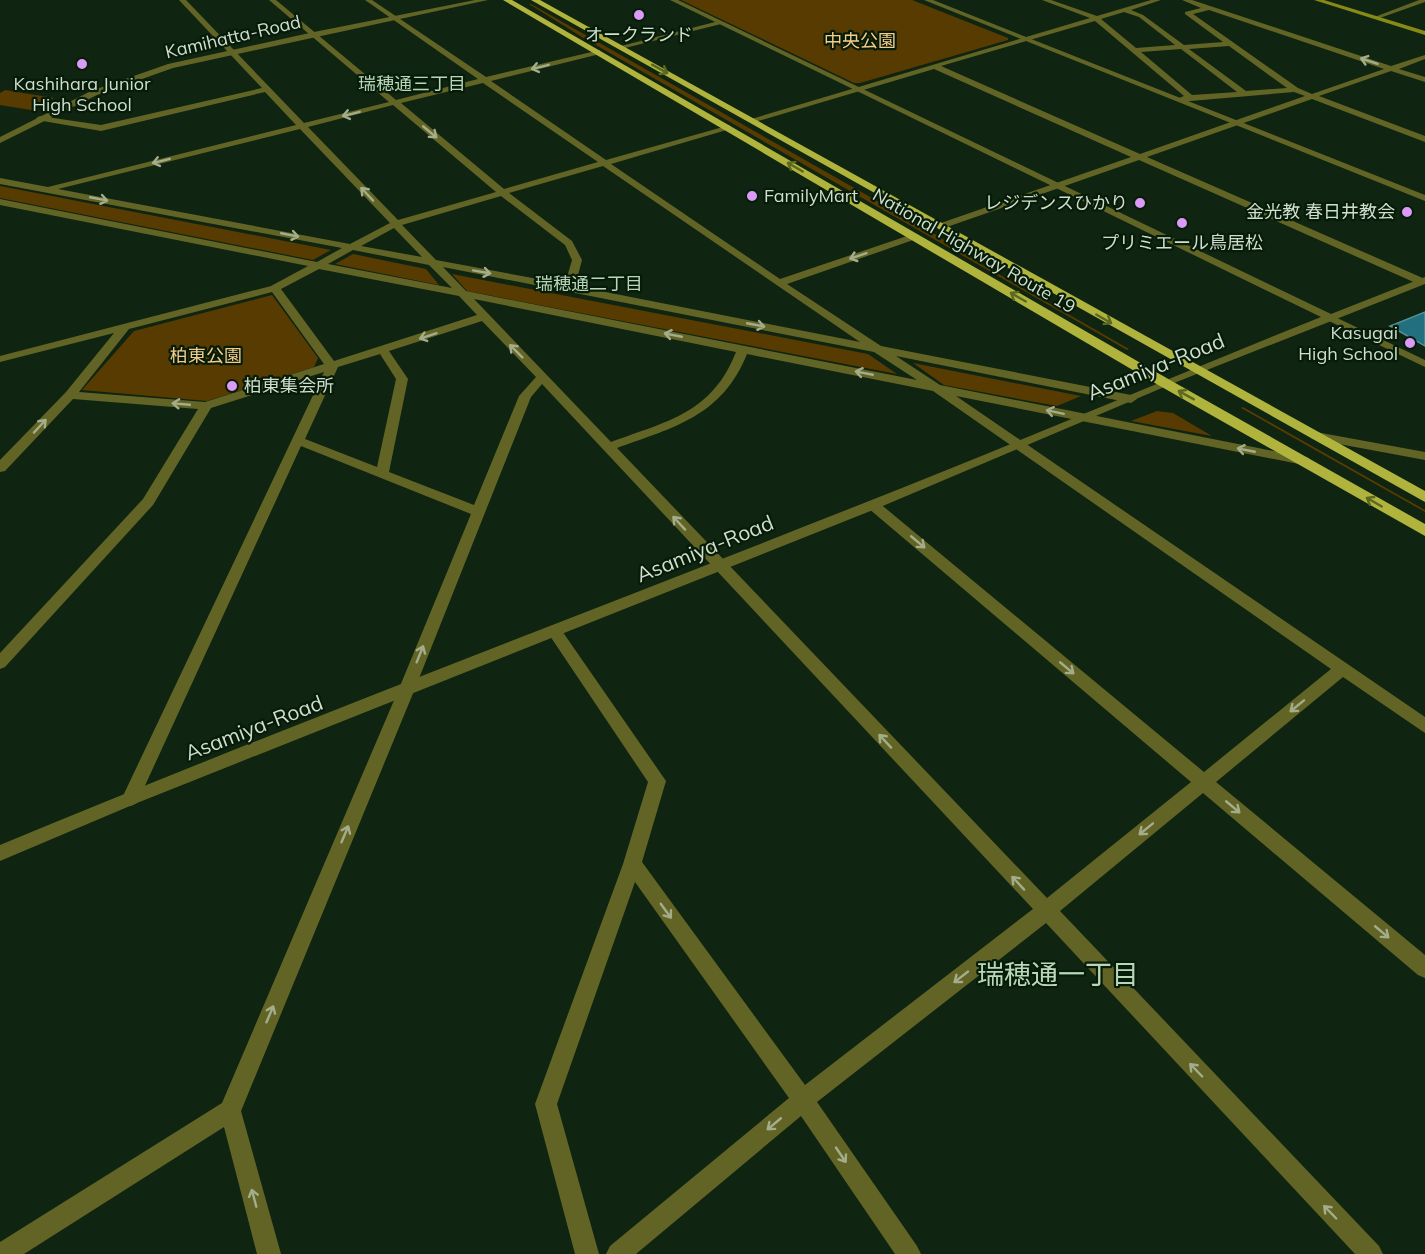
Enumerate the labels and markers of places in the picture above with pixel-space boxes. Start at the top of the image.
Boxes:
marker: オークランド [632,8,646,22]
place label: オークランド [585,23,693,46]
marker: Kashihara Junior High School [75,57,89,71]
place label: Kashihara Junior High School [13,72,151,116]
place label: FamilyMart [764,184,858,207]
marker: FamilyMart [745,189,759,203]
place label: レジデンスひかり [984,191,1128,214]
marker: レジデンスひかり [1133,196,1147,210]
place label: 金光教 春日井教会 [1246,200,1395,223]
marker: 金光教 春日井教会 [1400,205,1414,219]
marker: プリミエール鳥居松 [1175,216,1189,230]
place label: プリミエール鳥居松 [1101,231,1263,254]
place label: Kasugai High School [1298,321,1398,365]
marker: Kasugai High School [1403,336,1417,350]
place label: 柏東集会所 [244,374,334,397]
marker: 柏東集会所 [225,379,239,393]

